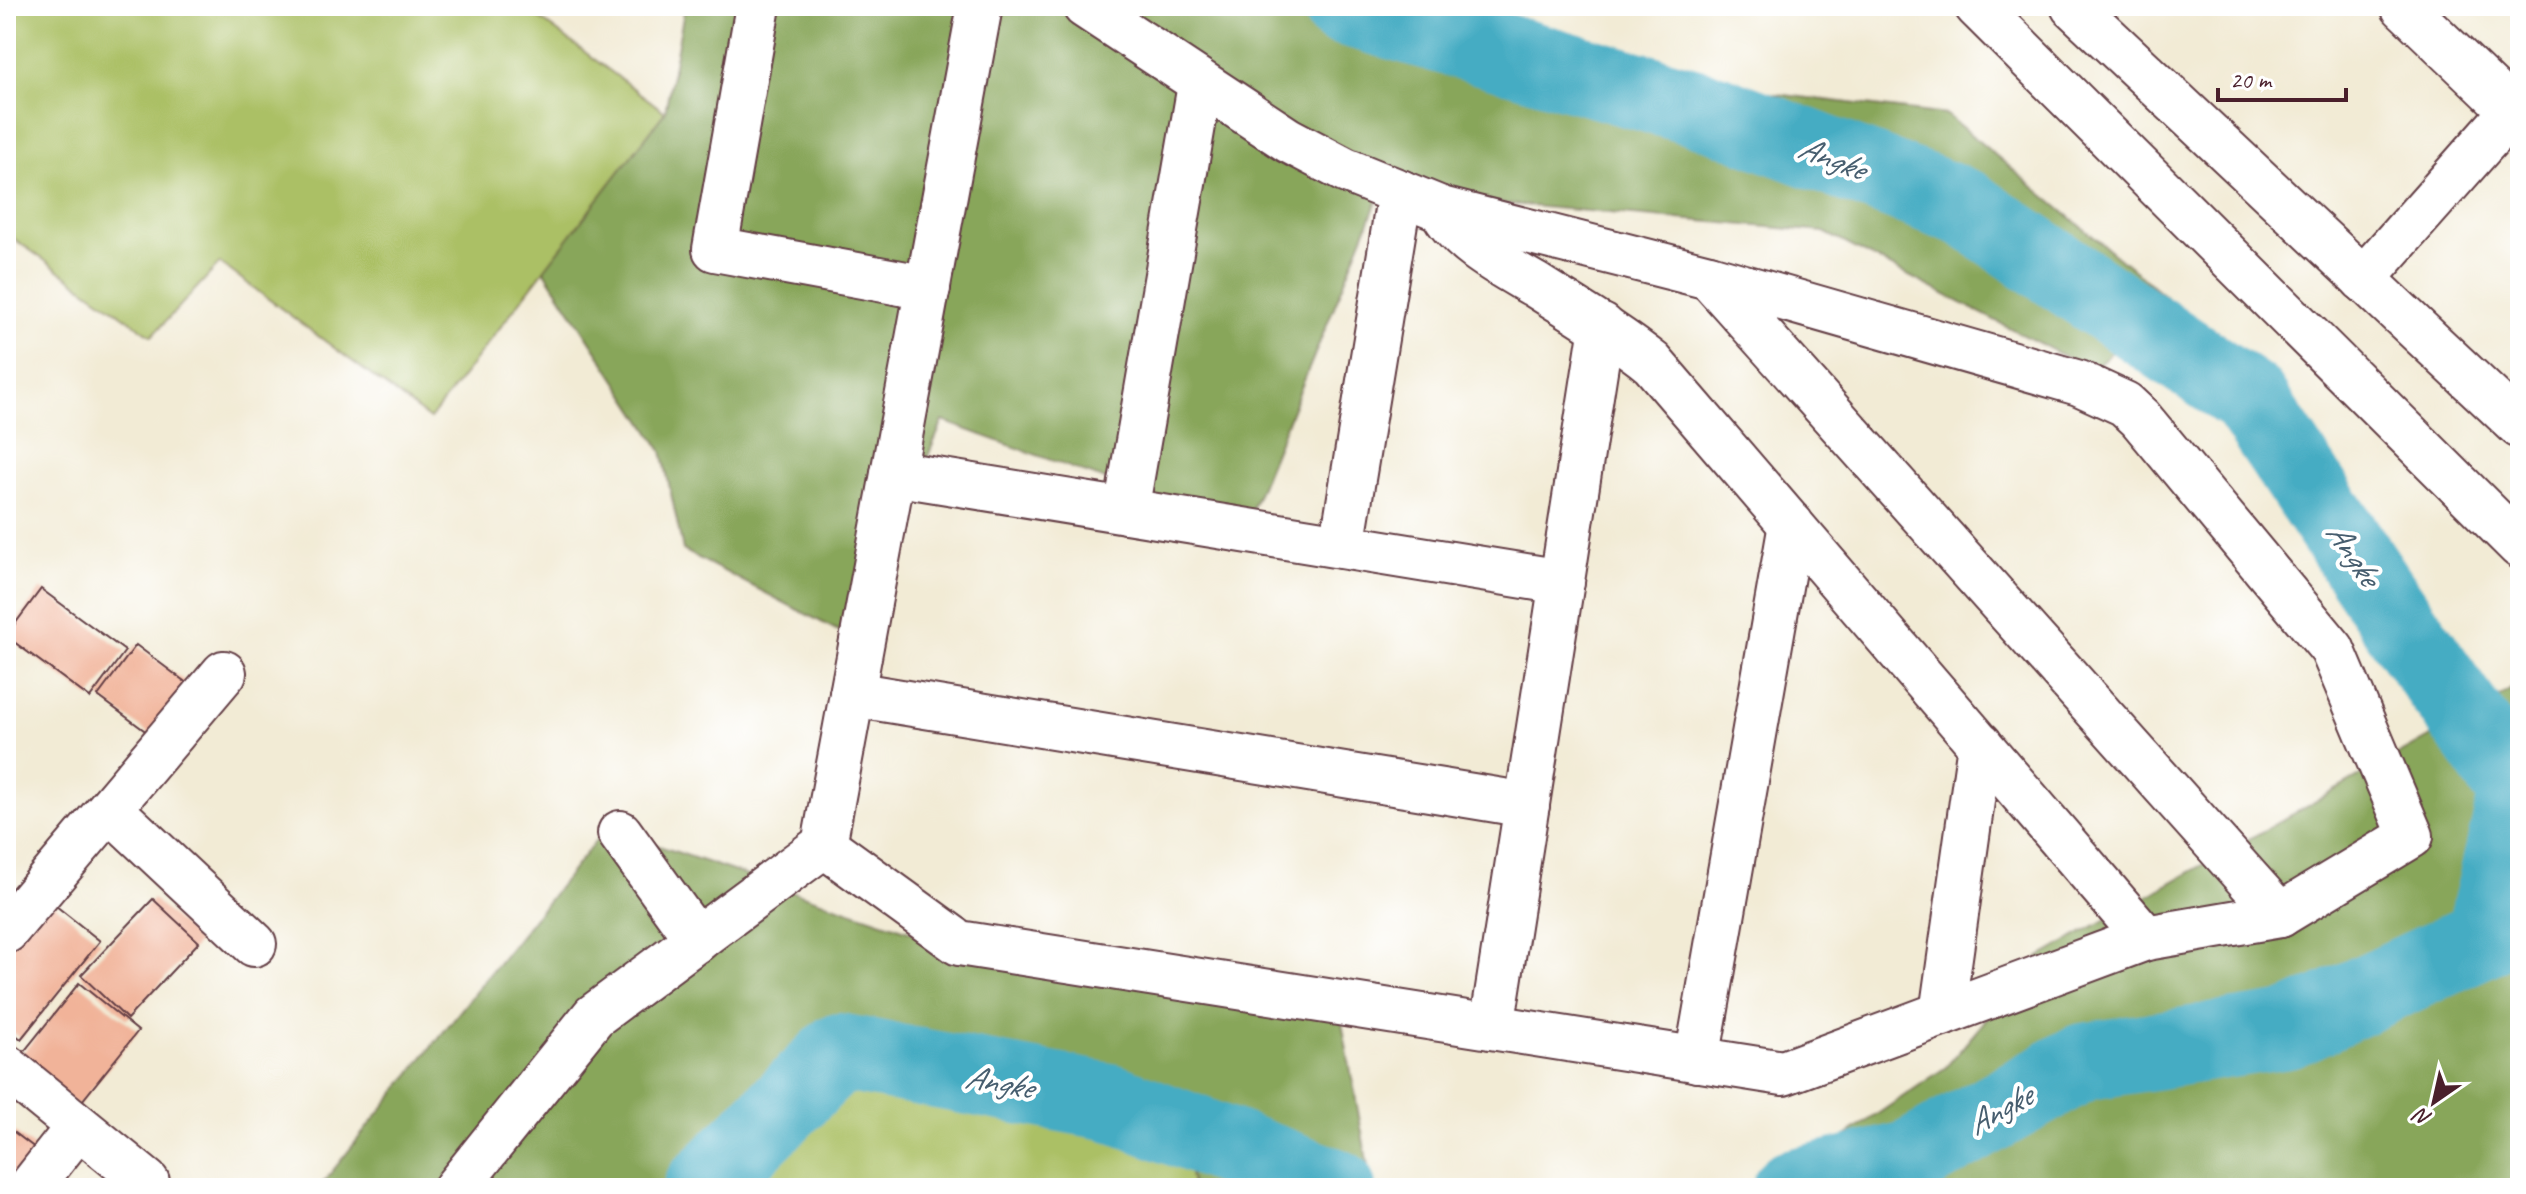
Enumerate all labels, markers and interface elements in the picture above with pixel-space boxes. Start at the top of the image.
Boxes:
scale bar [2218,52,2346,102]
text: 20 m [2230,65,2273,95]
water label: Angke [1793,125,1876,191]
water label: Angke [2317,513,2393,597]
water label: Angke [962,1054,1041,1109]
north arrow [2394,1062,2474,1142]
water label: Angke [1959,1072,2044,1145]
text: N [2407,1100,2437,1133]

